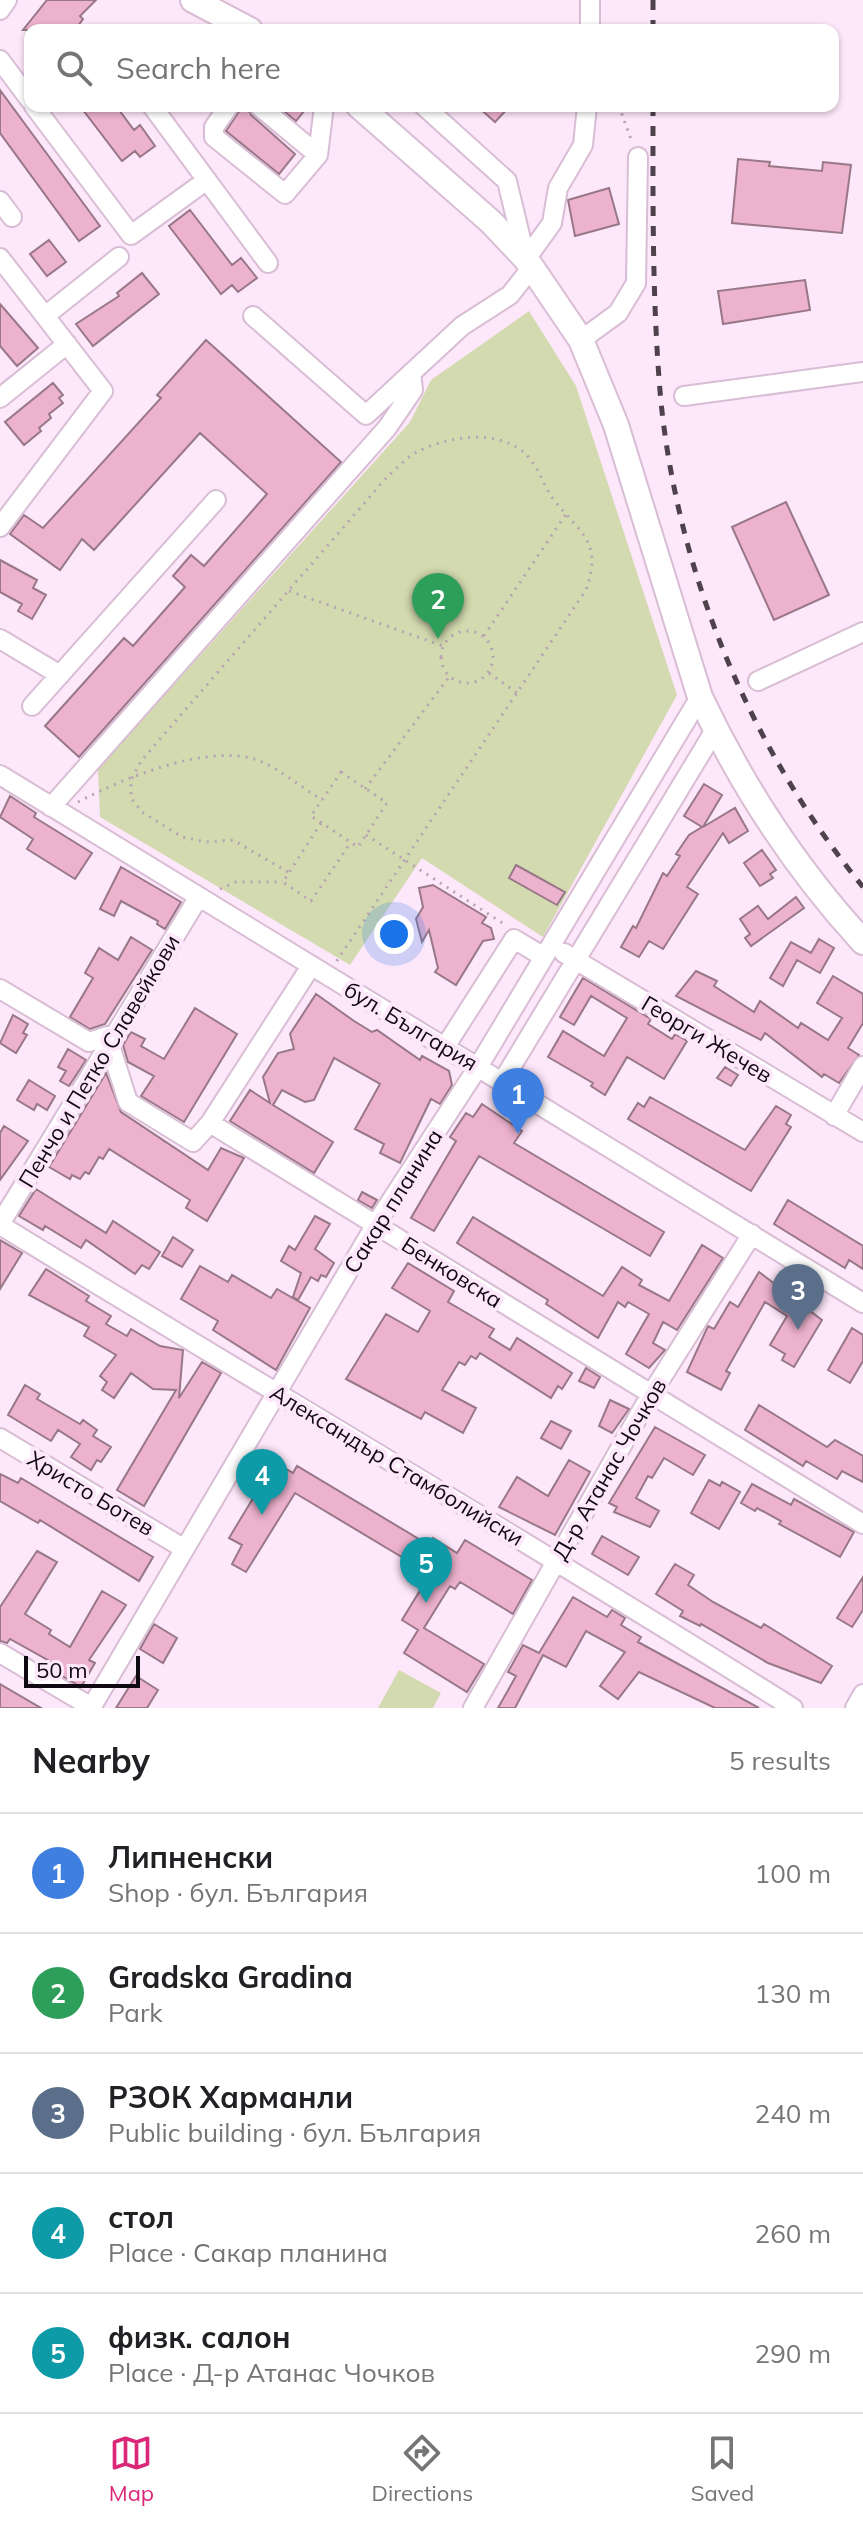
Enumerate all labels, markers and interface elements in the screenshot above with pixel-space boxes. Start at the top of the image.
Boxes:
search box [24,24,839,112]
icon: search [52,46,96,90]
text: Search here [116,49,281,87]
pin: 2 [412,573,464,639]
your location [374,914,414,954]
street label: Пенчо и Петко Славейкови [12,929,186,1193]
street label: бул. България [339,975,483,1077]
street label: Георги Жечев [637,989,777,1089]
pin: 1 [492,1068,544,1134]
street label: Сакар планина [337,1124,449,1278]
street label: Бенковска [396,1230,508,1314]
pin: 3 [772,1264,824,1330]
street label: Д-р Атанас Чочков [546,1373,672,1565]
street label: Александър Стамболийски [265,1378,529,1552]
street label: Христо Ботев [23,1444,159,1542]
pin: 4 [236,1449,288,1515]
pin: 5 [400,1537,452,1603]
scale bar [24,1652,140,1688]
text: 50 m [36,1656,87,1684]
text: Nearby [32,1739,150,1782]
text: 5 results [729,1744,831,1777]
text: Липненски [108,1838,273,1876]
text: 1 [50,1857,66,1890]
text: 100 m [755,1857,831,1890]
text: Shop · бул. България [108,1876,368,1909]
text: Gradska Gradina [108,1958,353,1996]
text: 2 [50,1977,66,2010]
text: 130 m [755,1977,831,2010]
text: Park [108,1996,163,2029]
text: РЗОК Харманли [108,2078,353,2116]
text: 3 [50,2097,66,2130]
text: 240 m [755,2097,831,2130]
text: Public building · бул. България [108,2116,481,2149]
text: стол [108,2198,174,2236]
text: 4 [50,2217,66,2250]
text: 260 m [755,2217,831,2250]
text: Place · Сакар планина [108,2236,388,2269]
text: физк. салон [108,2318,290,2356]
text: 5 [50,2337,66,2370]
text: 290 m [755,2337,831,2370]
text: Place · Д-р Атанас Чочков [108,2356,435,2389]
tab: Map [109,2431,154,2507]
tab: Directions [372,2431,473,2507]
tab: Saved [691,2431,754,2507]

